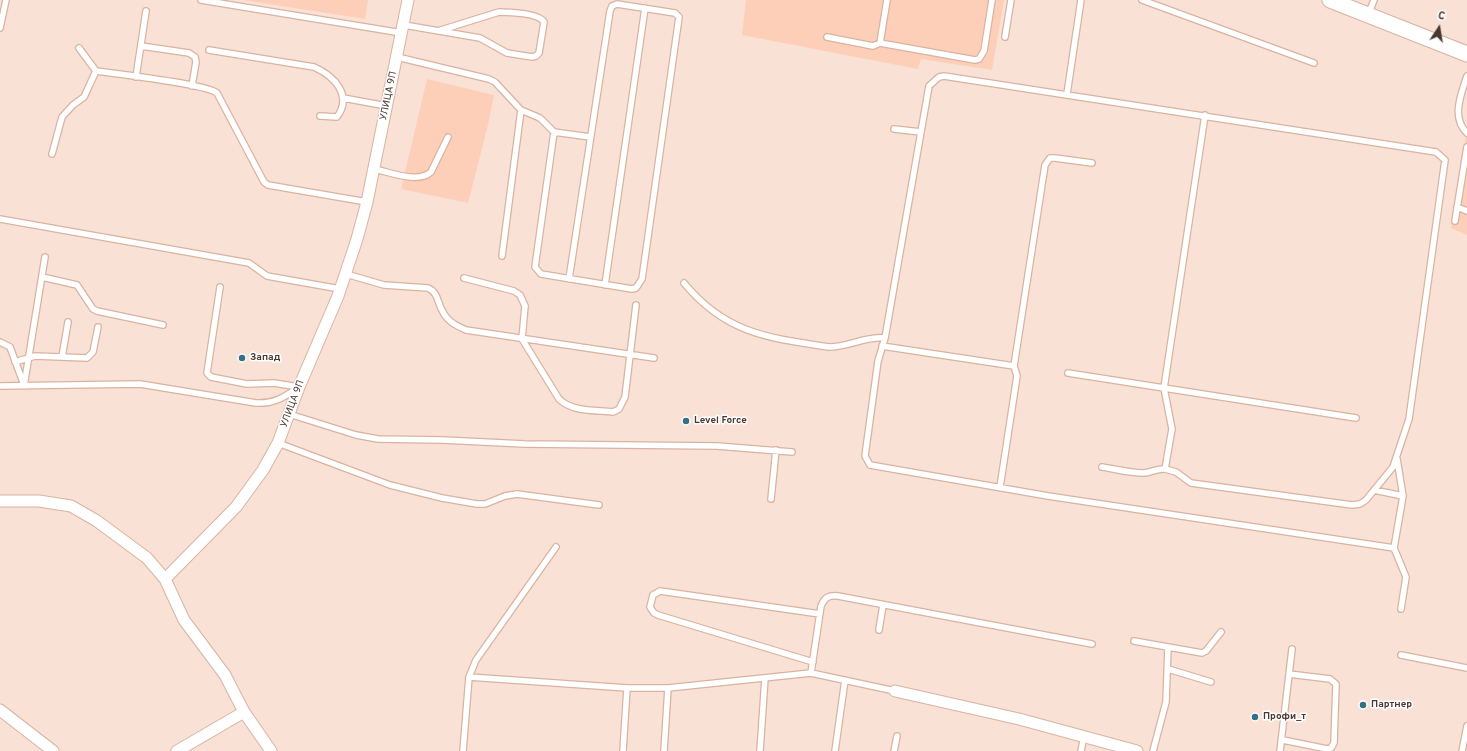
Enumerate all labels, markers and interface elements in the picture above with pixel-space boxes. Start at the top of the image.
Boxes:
north arrow [1419,8,1459,48]
text: С [1437,9,1446,24]
street label: УЛИЦА 9П [378,70,400,122]
place label: Запад [250,352,280,364]
marker: Запад [237,353,247,363]
street label: УЛИЦА 9П [278,379,308,429]
place label: Level Force [694,415,747,427]
marker: Level Force [681,416,691,426]
place label: Партнер [1371,699,1412,711]
marker: Партнер [1358,700,1368,710]
place label: Профи_т [1263,711,1306,723]
marker: Профи_т [1250,712,1260,722]

